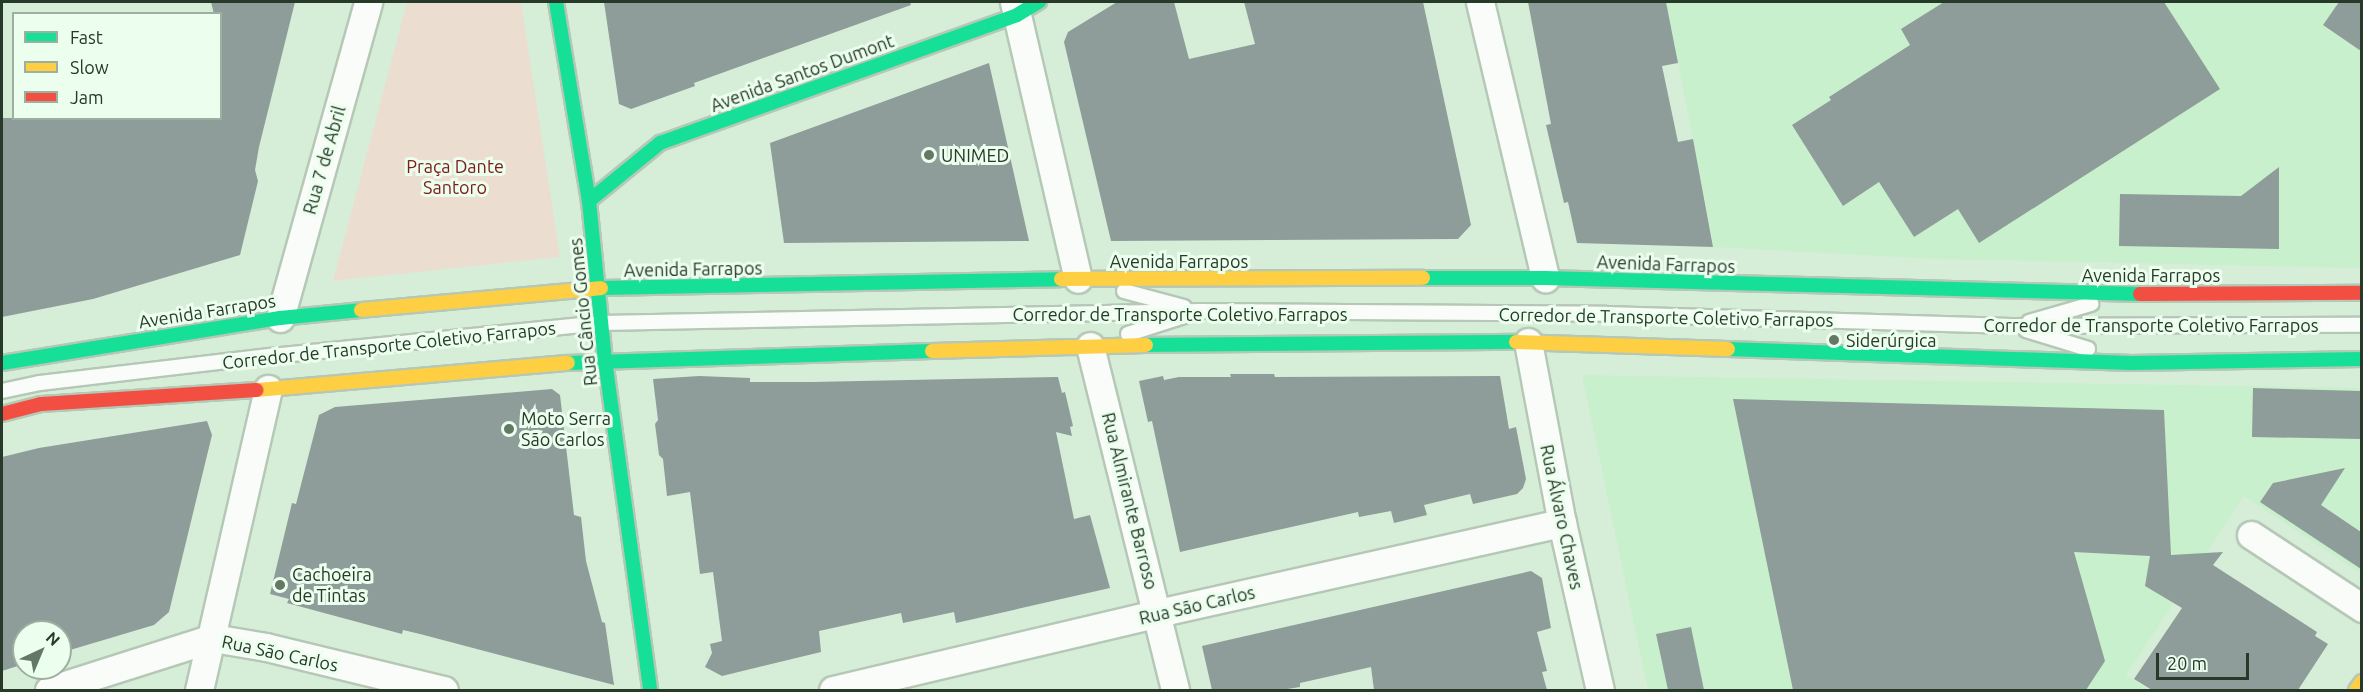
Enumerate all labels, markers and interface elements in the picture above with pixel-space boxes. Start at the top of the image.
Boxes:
legend [12,12,222,120]
text: Fast [70,27,103,47]
street label: Avenida Santos Dumont [707,30,897,116]
text: Slow [70,57,109,77]
text: Jam [70,87,104,107]
street label: Rua 7 de Abril [298,103,350,217]
place label: UNIMED [941,144,1009,166]
marker: UNIMED [922,148,936,162]
park label: Praça Dante Santoro [406,156,504,198]
street label: Rua Câncio Gomes [564,237,602,387]
street label: Avenida Farrapos [1110,250,1248,272]
street label: Avenida Farrapos [1596,251,1736,277]
street label: Avenida Farrapos [624,257,762,281]
street label: Avenida Farrapos [2082,264,2220,286]
street label: Avenida Farrapos [137,290,277,332]
street label: Corredor de Transporte Coletivo Farrapos [1012,303,1348,325]
street label: Corredor de Transporte Coletivo Farrapos [1498,303,1834,331]
street label: Corredor de Transporte Coletivo Farrapos [1983,314,2319,336]
street label: Corredor de Transporte Coletivo Farrapos [221,317,557,373]
place label: Siderúrgica [1846,329,1936,351]
marker: Siderúrgica [1827,333,1841,347]
place label: Moto Serra São Carlos [521,408,611,450]
street label: Rua Almirante Barroso [1098,410,1162,592]
marker: Moto Serra São Carlos [502,422,516,436]
street label: Rua Álvaro Chaves [1536,442,1588,592]
place label: Cachoeira de Tintas [292,564,372,606]
marker: Cachoeira de Tintas [273,578,287,592]
street label: Rua São Carlos [1137,581,1257,629]
north arrow [12,620,72,680]
text: N [43,628,64,649]
street label: Rua São Carlos [220,630,340,676]
scale bar [2159,641,2252,679]
text: 20 m [2167,653,2207,673]

